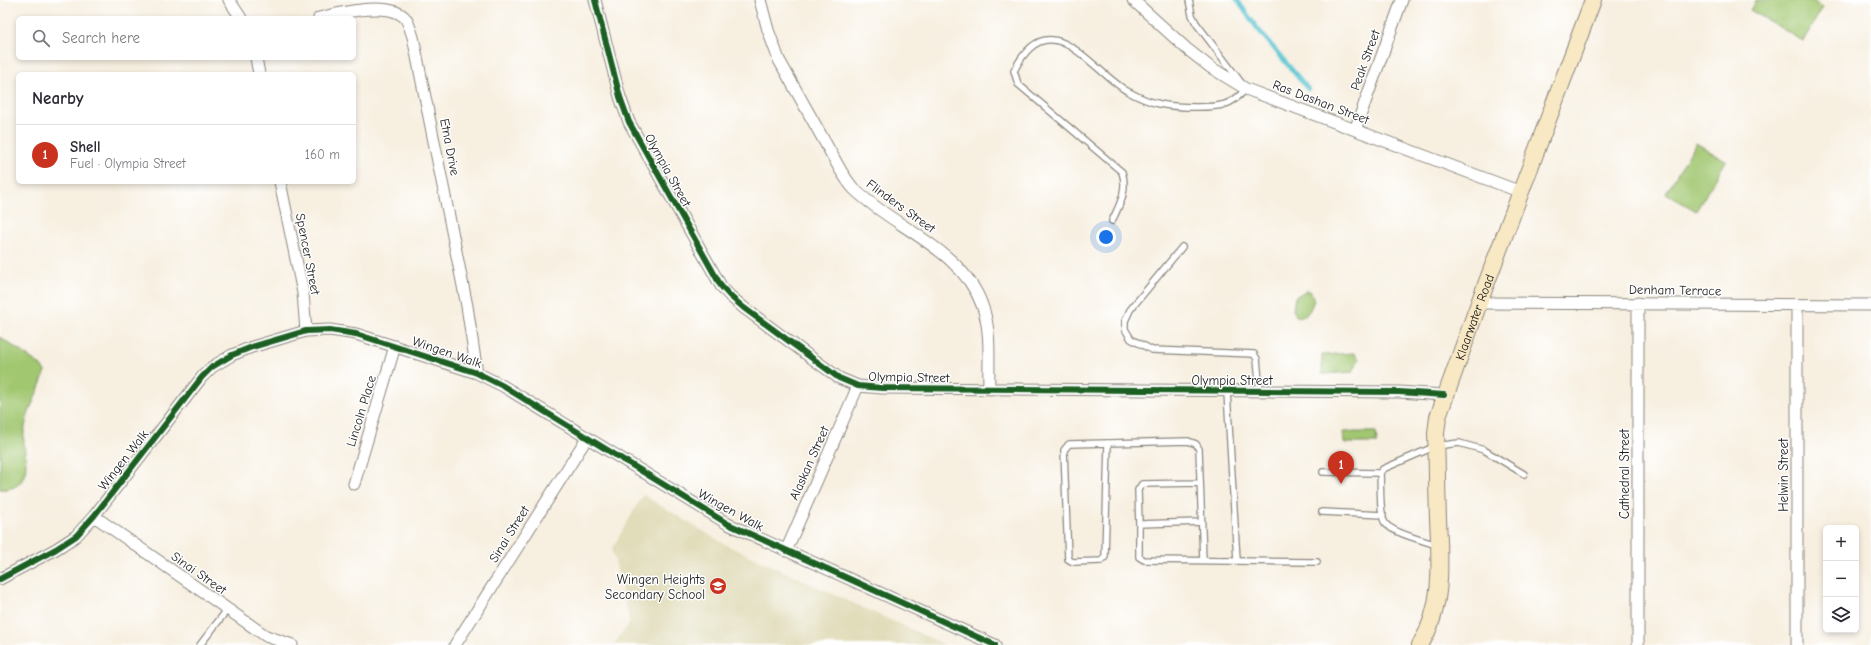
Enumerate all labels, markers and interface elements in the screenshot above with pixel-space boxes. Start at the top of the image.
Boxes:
search box [16,16,356,60]
icon: search [30,27,52,49]
street label: Peak Street [1347,27,1383,92]
text: Search here [62,29,140,47]
street label: Ras Dashan Street [1271,77,1373,128]
text: Nearby [32,89,83,108]
street label: Etna Drive [437,117,463,177]
street label: Olympia Street [642,131,695,210]
text: Shell [70,138,101,156]
text: 1 [42,147,48,162]
text: 160 m [305,147,340,162]
text: Fuel · Olympia Street [70,156,186,171]
street label: Flinders Street [864,176,939,237]
street label: Spencer Street [293,212,323,297]
your location [1096,227,1116,247]
street label: Klaarwater Road [1452,272,1497,362]
street label: Denham Terrace [1629,282,1722,298]
street label: Wingen Walk [410,333,484,371]
street label: Olympia Street [868,369,951,385]
street label: Lincoln Place [343,373,379,448]
street label: Olympia Street [1191,373,1274,388]
street label: Alaskan Street [786,423,833,502]
street label: Wingen Walk [95,426,152,493]
street label: Cathedral Street [1617,428,1632,519]
street label: Helwin Street [1776,437,1791,512]
pin: 1 [1328,451,1354,484]
street label: Wingen Walk [696,486,767,534]
street label: Sinai Street [486,502,533,565]
map controls [1823,525,1859,633]
button: + [1823,525,1859,561]
street label: Sinai Street [169,549,231,598]
button: − [1823,561,1859,597]
place label: Wingen Heights Secondary School [605,572,705,602]
school or university icon: Wingen Heights Secondary School [708,576,728,596]
button: layers [1823,597,1859,633]

